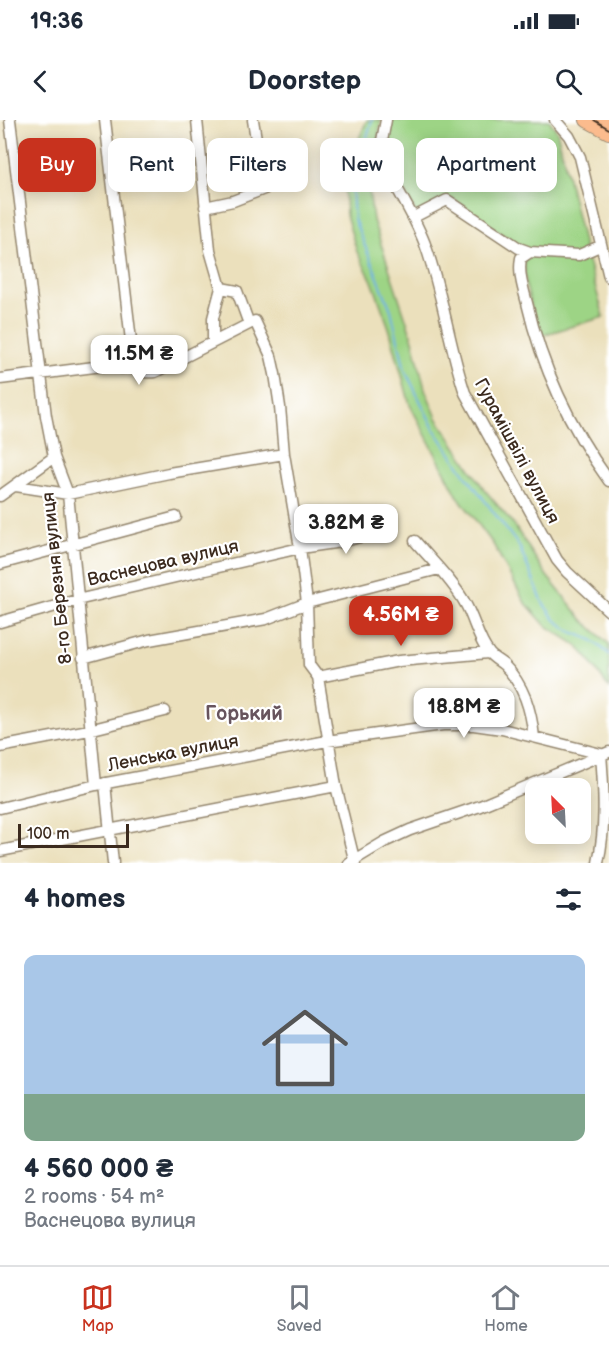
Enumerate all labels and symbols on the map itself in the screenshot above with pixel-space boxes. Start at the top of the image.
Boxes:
pin: 11.5M ₴ [84,335,194,386]
street label: Гурамішвілі вулиця [470,375,564,527]
street label: 8-го Березня вулиця [38,491,76,665]
pin: 3.82M ₴ [291,504,401,555]
street label: Васнецова вулиця [85,535,241,591]
pin: 4.56M ₴ [346,596,456,647]
pin: 18.8M ₴ [409,688,519,739]
district label: Горький [205,702,283,726]
street label: Ленська вулиця [105,730,240,776]
north arrow [525,778,591,844]
scale bar [18,821,129,848]

